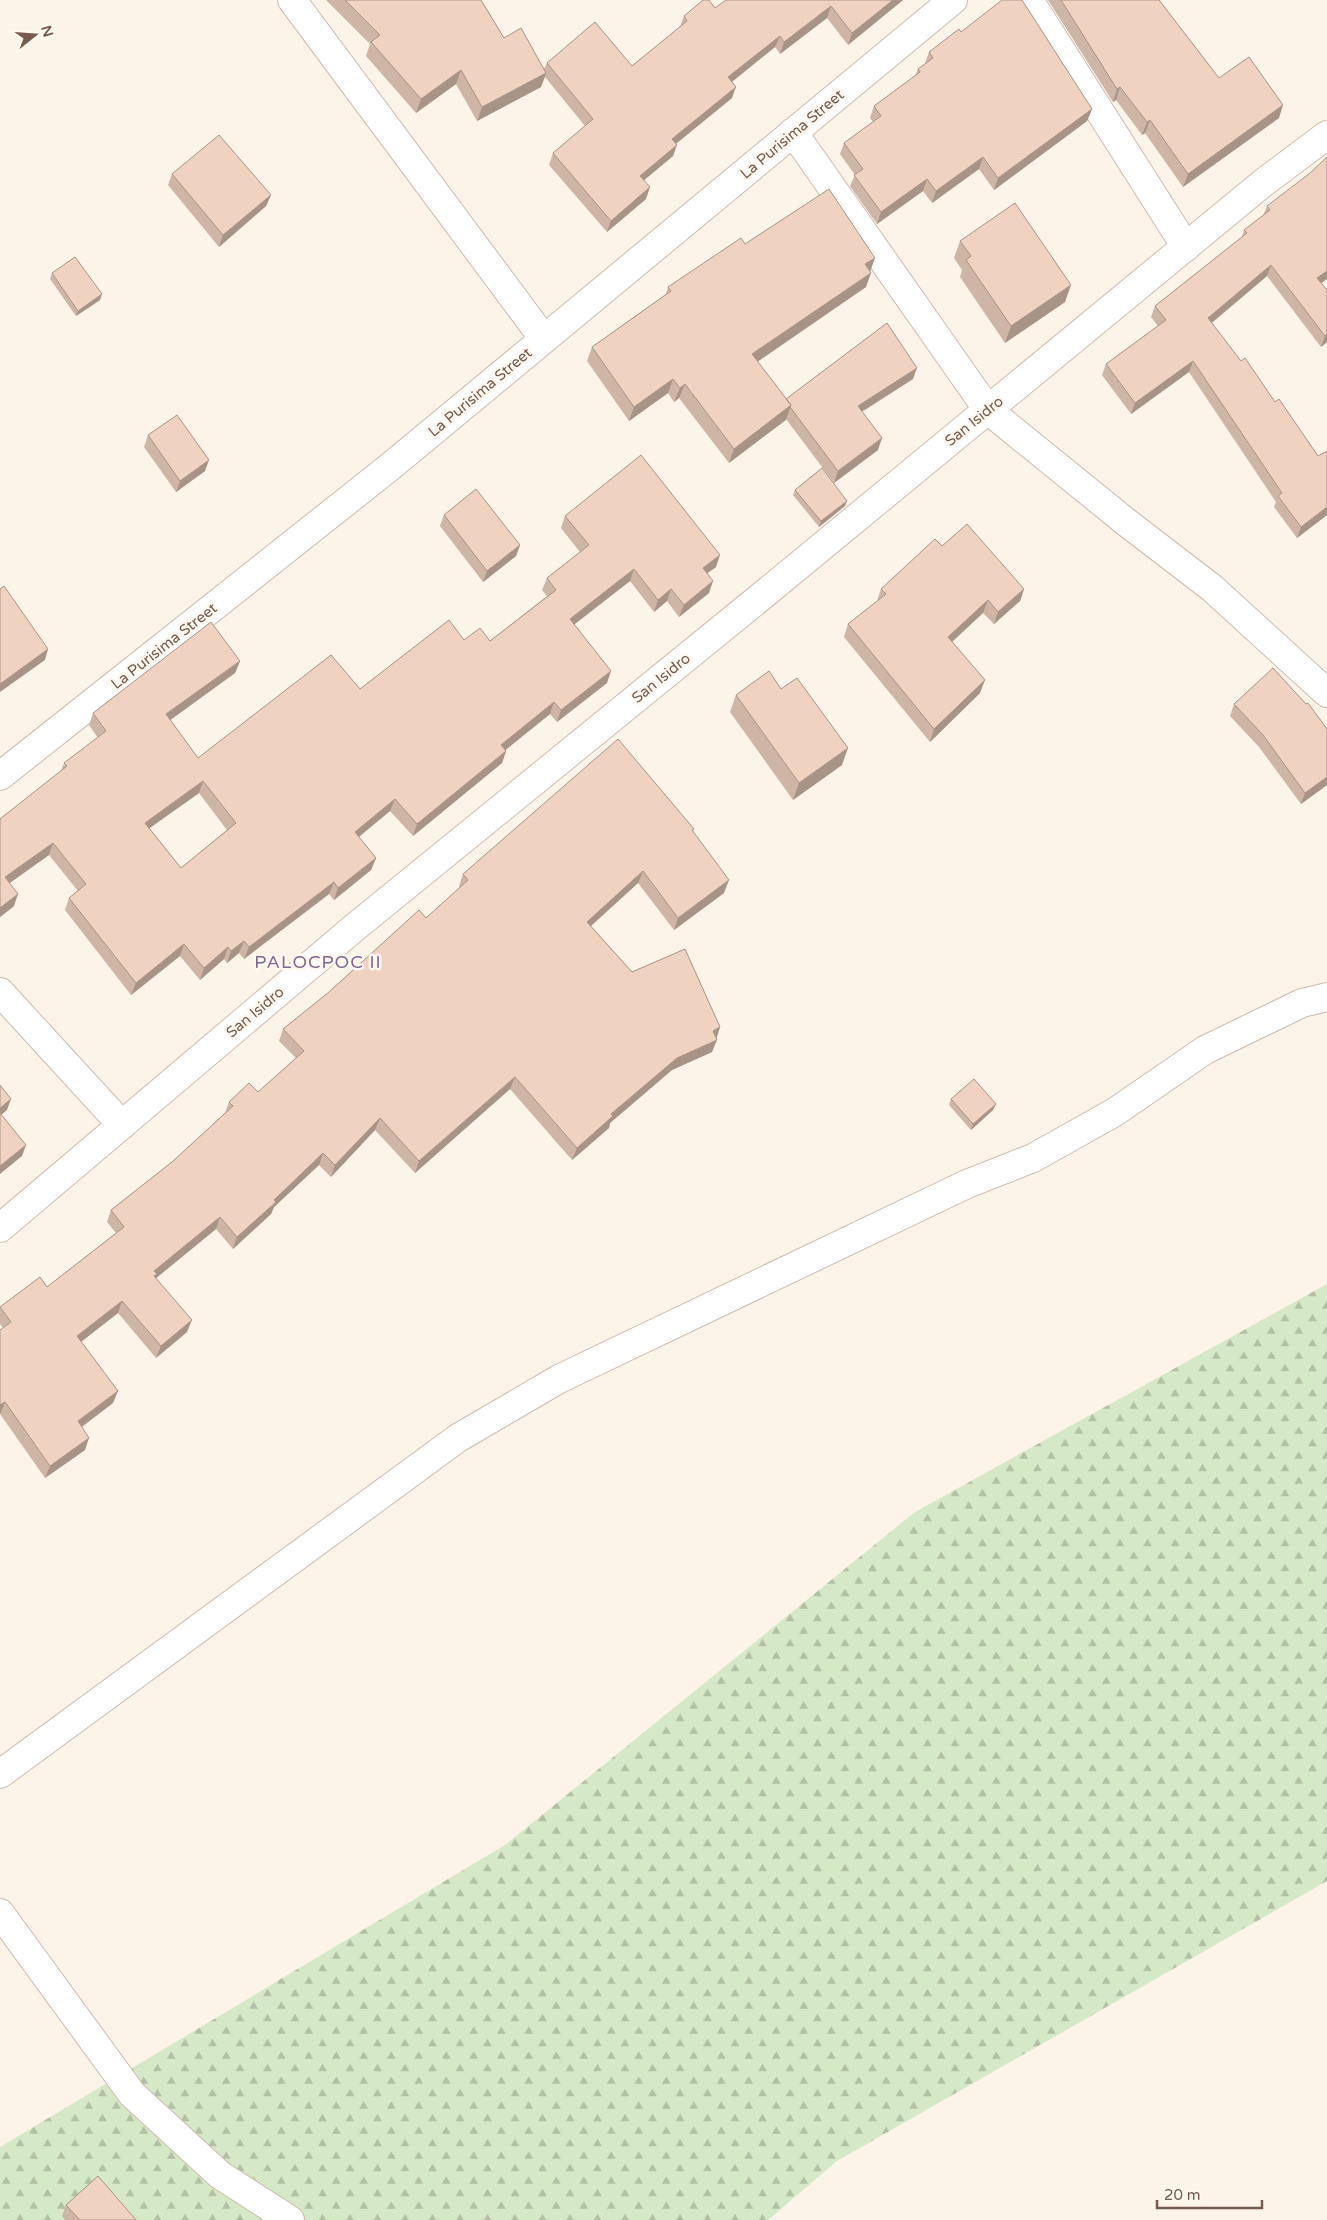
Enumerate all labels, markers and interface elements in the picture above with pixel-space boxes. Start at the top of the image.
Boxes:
north arrow [10,10,60,60]
text: N [37,23,57,39]
street label: La Purisima Street [737,85,848,183]
street label: La Purisima Street [425,343,536,441]
street label: San Isidro [941,392,1007,450]
street label: La Purisima Street [107,599,221,693]
street label: San Isidro [628,649,694,707]
district label: PALOCPOC II [254,951,382,973]
street label: San Isidro [222,983,288,1041]
scale bar [1157,2178,1262,2210]
text: 20 m [1164,2186,1201,2204]

